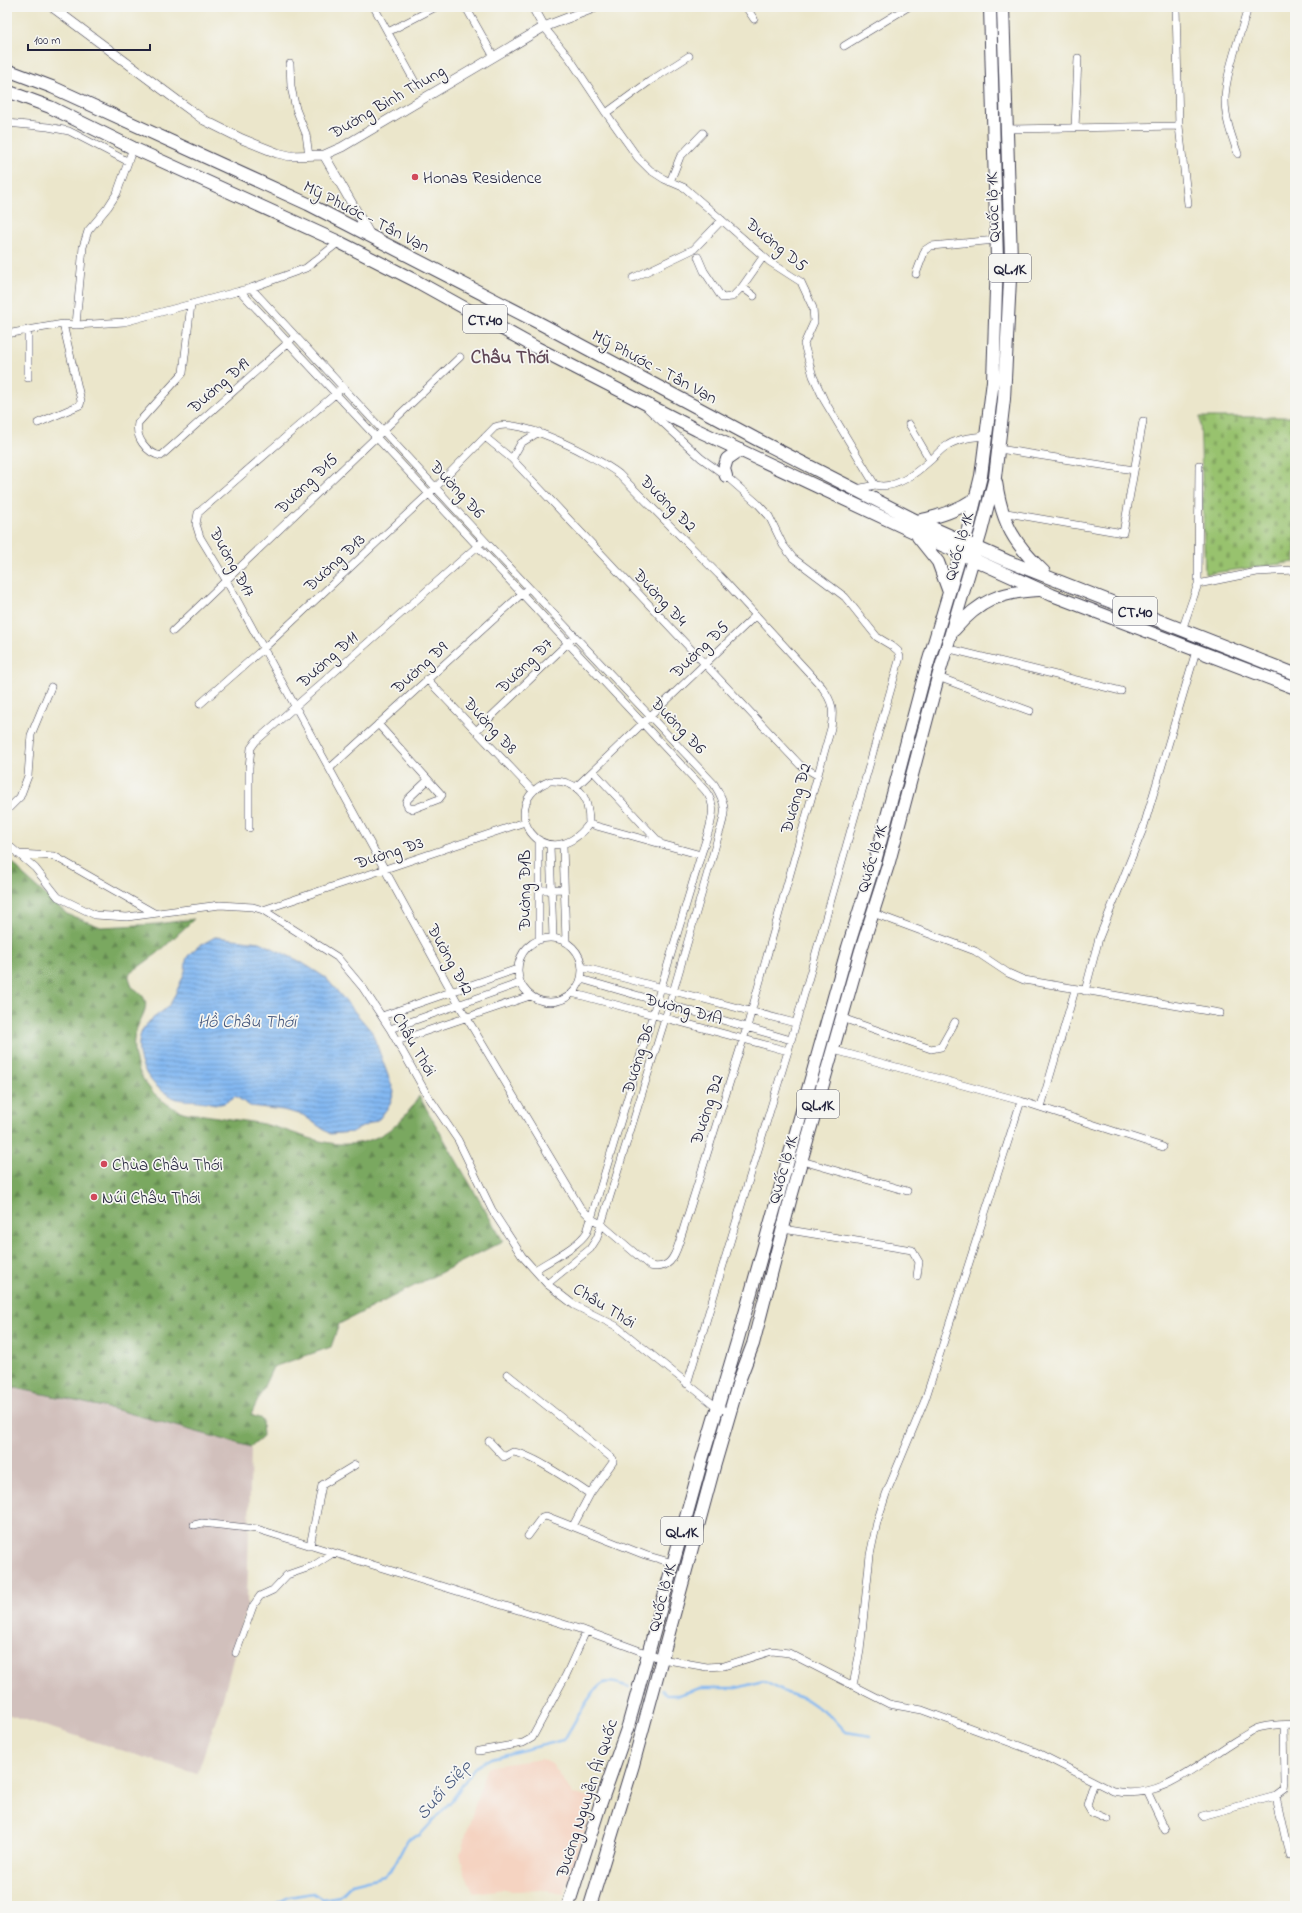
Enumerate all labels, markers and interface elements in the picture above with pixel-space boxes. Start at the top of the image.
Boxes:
scale bar [28,26,150,52]
text: 100 m [34,32,61,50]
street label: Đường Bình Thung [324,59,451,148]
place label: Honas Residence [423,166,542,191]
street label: Quốc lộ 1K [980,171,1007,243]
marker: Honas Residence [410,172,420,182]
street label: Mỹ Phước - Tân Vạn [298,175,434,261]
street label: Đường D5 [738,212,813,280]
road number: QL.1K [989,254,1031,282]
road number: CT.40 [463,305,507,333]
street label: Mỹ Phước - Tân Vạn [587,324,722,412]
district label: Châu Thới [471,345,549,372]
street label: Đường Đ19 [182,352,257,422]
street label: Đường Đ15 [269,448,346,523]
street label: Đường Đ6 [421,455,491,526]
street label: Đường Đ2 [631,469,702,540]
street label: Quốc lộ 1K [938,508,981,584]
street label: Đường Đ17 [200,522,261,603]
street label: Đường Đ13 [298,528,373,600]
street label: Đường Đ4 [624,563,693,634]
road number: CT.40 [1113,597,1157,625]
street label: Đường Đ5 [664,615,737,687]
street label: Đường Đ11 [291,625,366,697]
street label: Đường Đ7 [490,633,561,702]
street label: Đường Đ9 [385,636,455,703]
street label: Đường Đ8 [455,691,523,762]
street label: Đường Đ6 [642,691,712,762]
street label: Đường Đ2 [774,760,820,838]
street label: Quốc lộ 1K [850,820,895,896]
street label: Đường Đ3 [351,831,428,878]
street label: Đường Đ1B [513,850,540,931]
street label: Đường Đ12 [418,919,479,1001]
street label: Đường Đ1A [640,987,725,1034]
street label: Châu Thới [385,1008,442,1081]
water label: Hồ Châu Thới [198,1010,298,1036]
street label: Đường Đ6 [616,1021,663,1099]
street label: Đường Đ2 [684,1071,732,1149]
road number: QL.1K [797,1090,839,1118]
street label: Quốc lộ 1K [762,1131,805,1207]
place label: Chùa Châu Thới [112,1153,223,1178]
marker: Chùa Châu Thới [99,1159,109,1169]
place label: Núi Châu Thới [102,1186,201,1211]
marker: Núi Châu Thới [89,1192,99,1202]
street label: Châu Thới [568,1277,641,1335]
road number: QL.1K [661,1517,703,1545]
street label: Quốc lộ 1K [641,1559,684,1635]
street label: Đường Nguyễn Ái Quốc [550,1716,627,1882]
water label: Suối Siệp [411,1753,479,1826]

